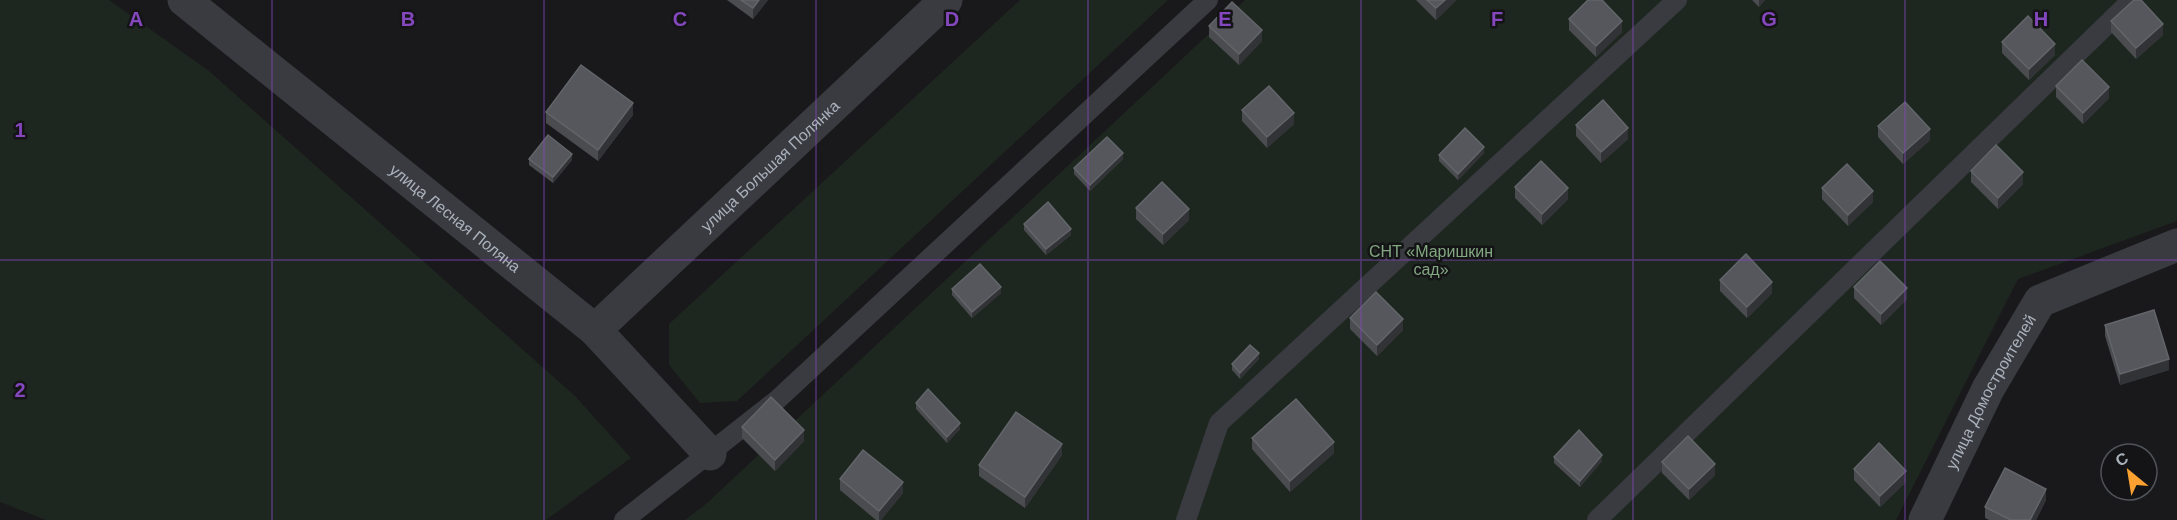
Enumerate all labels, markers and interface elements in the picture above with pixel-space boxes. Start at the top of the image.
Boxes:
text: A [129,8,143,30]
text: B [401,8,415,30]
text: C [673,8,687,30]
text: D [945,8,959,30]
text: E [1218,8,1232,30]
text: F [1491,8,1503,30]
text: G [1761,8,1777,30]
text: H [2034,8,2048,30]
street label: улица Большая Полянка [698,97,843,235]
text: 1 [14,119,26,141]
street label: улица Лесная Поляна [386,161,524,276]
park label: СНТ «Маришкин сад» [1369,243,1493,278]
street label: улица Домостроителей [1943,312,2039,472]
text: 2 [14,379,26,401]
north arrow [2099,442,2159,502]
text: С [2112,449,2131,470]

